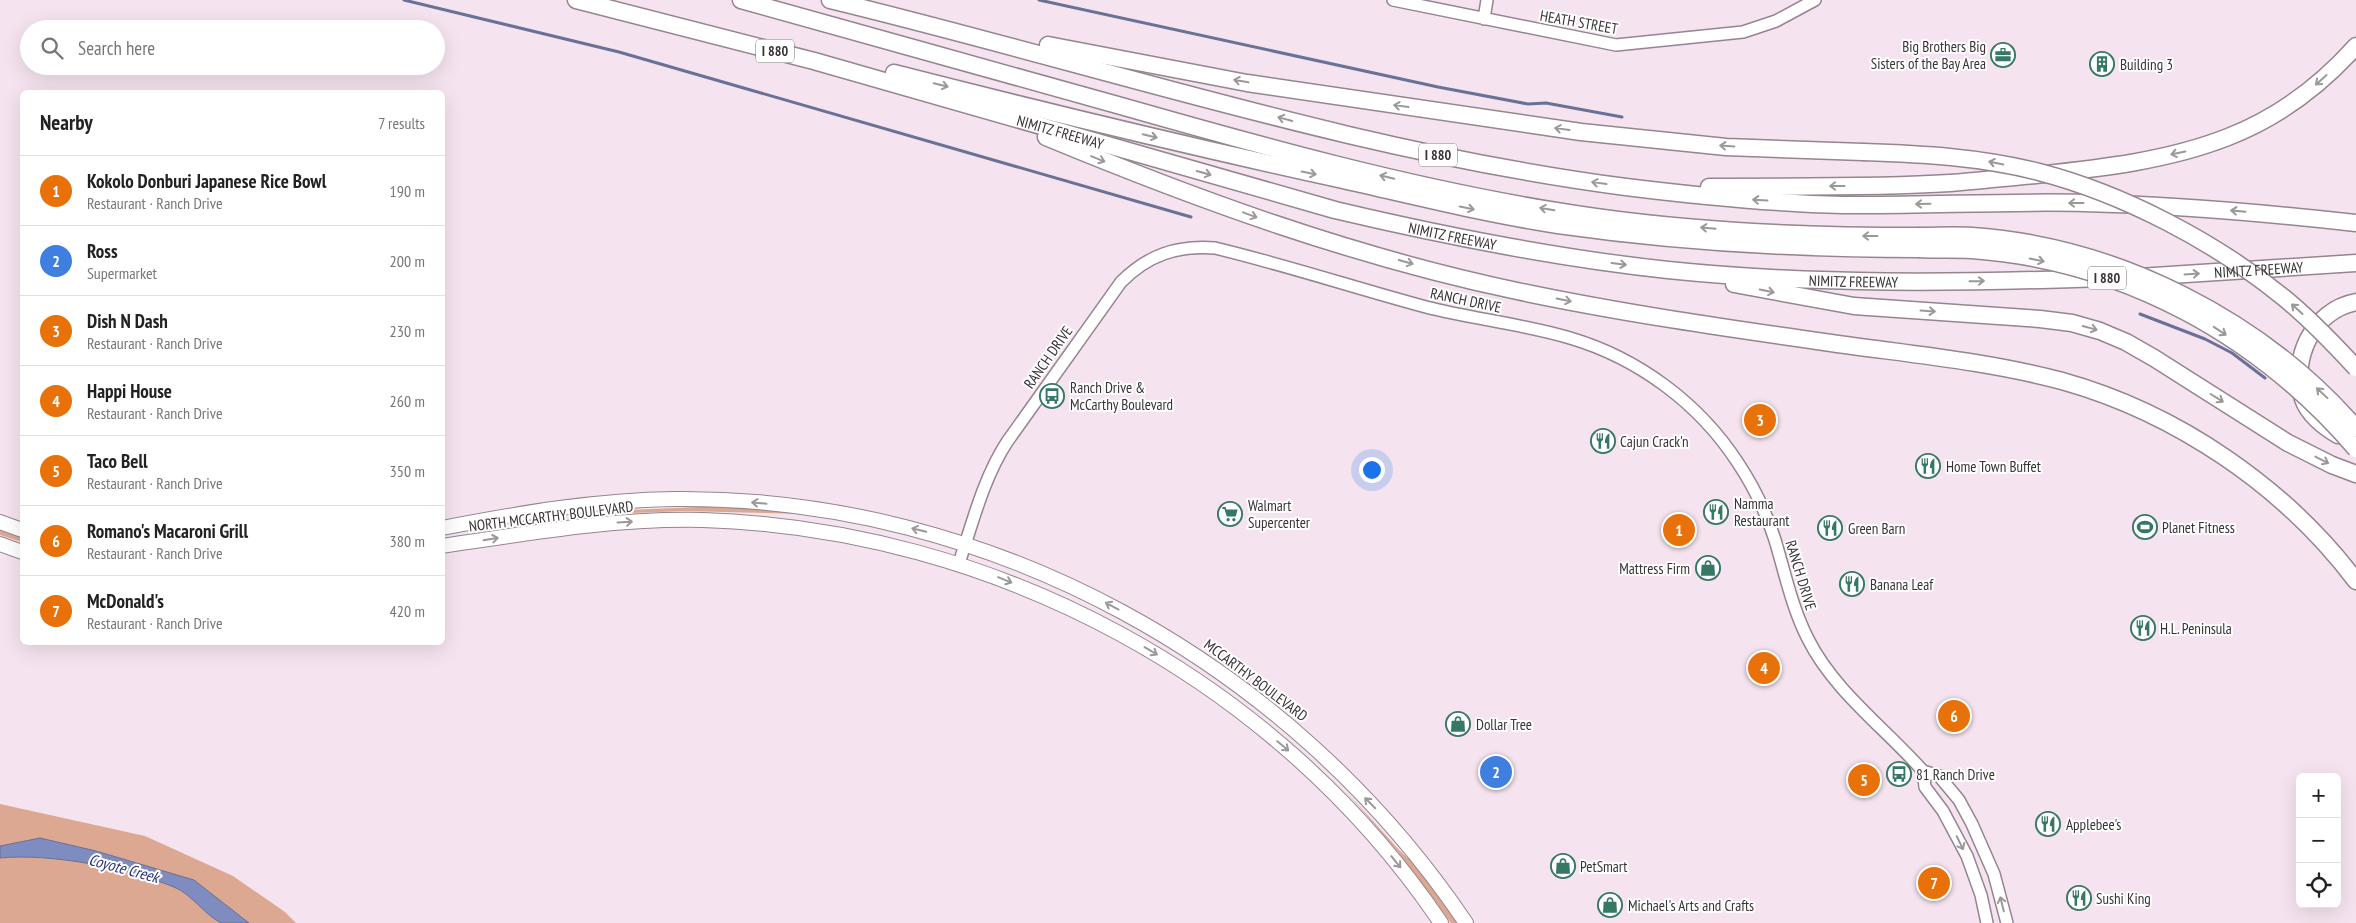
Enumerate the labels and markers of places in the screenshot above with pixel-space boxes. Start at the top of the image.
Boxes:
place label: Big Brothers Big Sisters of the Bay Area [1871,37,1986,73]
office icon: Big Brothers Big Sisters of the Bay Area [1990,42,2016,68]
building icon: Building 3 [2089,51,2115,77]
place label: Building 3 [2120,55,2173,74]
place label: Ranch Drive & McCarthy Boulevard [1070,378,1173,414]
bus stop icon: Ranch Drive & McCarthy Boulevard [1039,383,1065,409]
pin: 3 [1744,401,1776,439]
restaurant icon: Cajun Crack'n [1590,428,1616,454]
place label: Cajun Crack'n [1620,432,1689,451]
restaurant icon: Home Town Buffet [1915,453,1941,479]
place label: Home Town Buffet [1946,457,2041,476]
place label: Namma Restaurant [1734,494,1789,530]
place label: Walmart Supercenter [1248,496,1311,532]
restaurant icon: Namma Restaurant [1703,499,1729,525]
supermarket icon: Walmart Supercenter [1217,501,1243,527]
pin: 1 [1663,511,1695,549]
sports icon: Planet Fitness [2132,514,2158,540]
restaurant icon: Green Barn [1817,515,1843,541]
place label: Planet Fitness [2162,518,2235,537]
place label: Green Barn [1848,519,1905,538]
shop icon: Mattress Firm [1695,555,1721,581]
place label: Mattress Firm [1619,559,1690,578]
restaurant icon: Banana Leaf [1839,571,1865,597]
place label: Banana Leaf [1870,575,1934,594]
restaurant icon: H.L. Peninsula [2130,615,2156,641]
place label: H.L. Peninsula [2160,619,2232,638]
pin: 4 [1748,649,1780,687]
pin: 6 [1938,697,1970,735]
shop icon: Dollar Tree [1445,711,1471,737]
place label: Dollar Tree [1476,715,1532,734]
pin: 2 [1480,753,1512,791]
pin: 5 [1848,761,1880,799]
bus stop icon: 81 Ranch Drive [1886,761,1912,787]
place label: 81 Ranch Drive [1916,765,1995,784]
restaurant icon: Applebee's [2035,811,2061,837]
place label: Applebee's [2066,815,2121,834]
shop icon: PetSmart [1550,853,1576,879]
place label: PetSmart [1580,857,1627,876]
pin: 7 [1918,864,1950,902]
restaurant icon: Sushi King [2066,885,2092,911]
place label: Sushi King [2096,889,2151,908]
shop icon: Michael's Arts and Crafts [1597,892,1623,918]
place label: Michael's Arts and Crafts [1628,896,1754,915]

